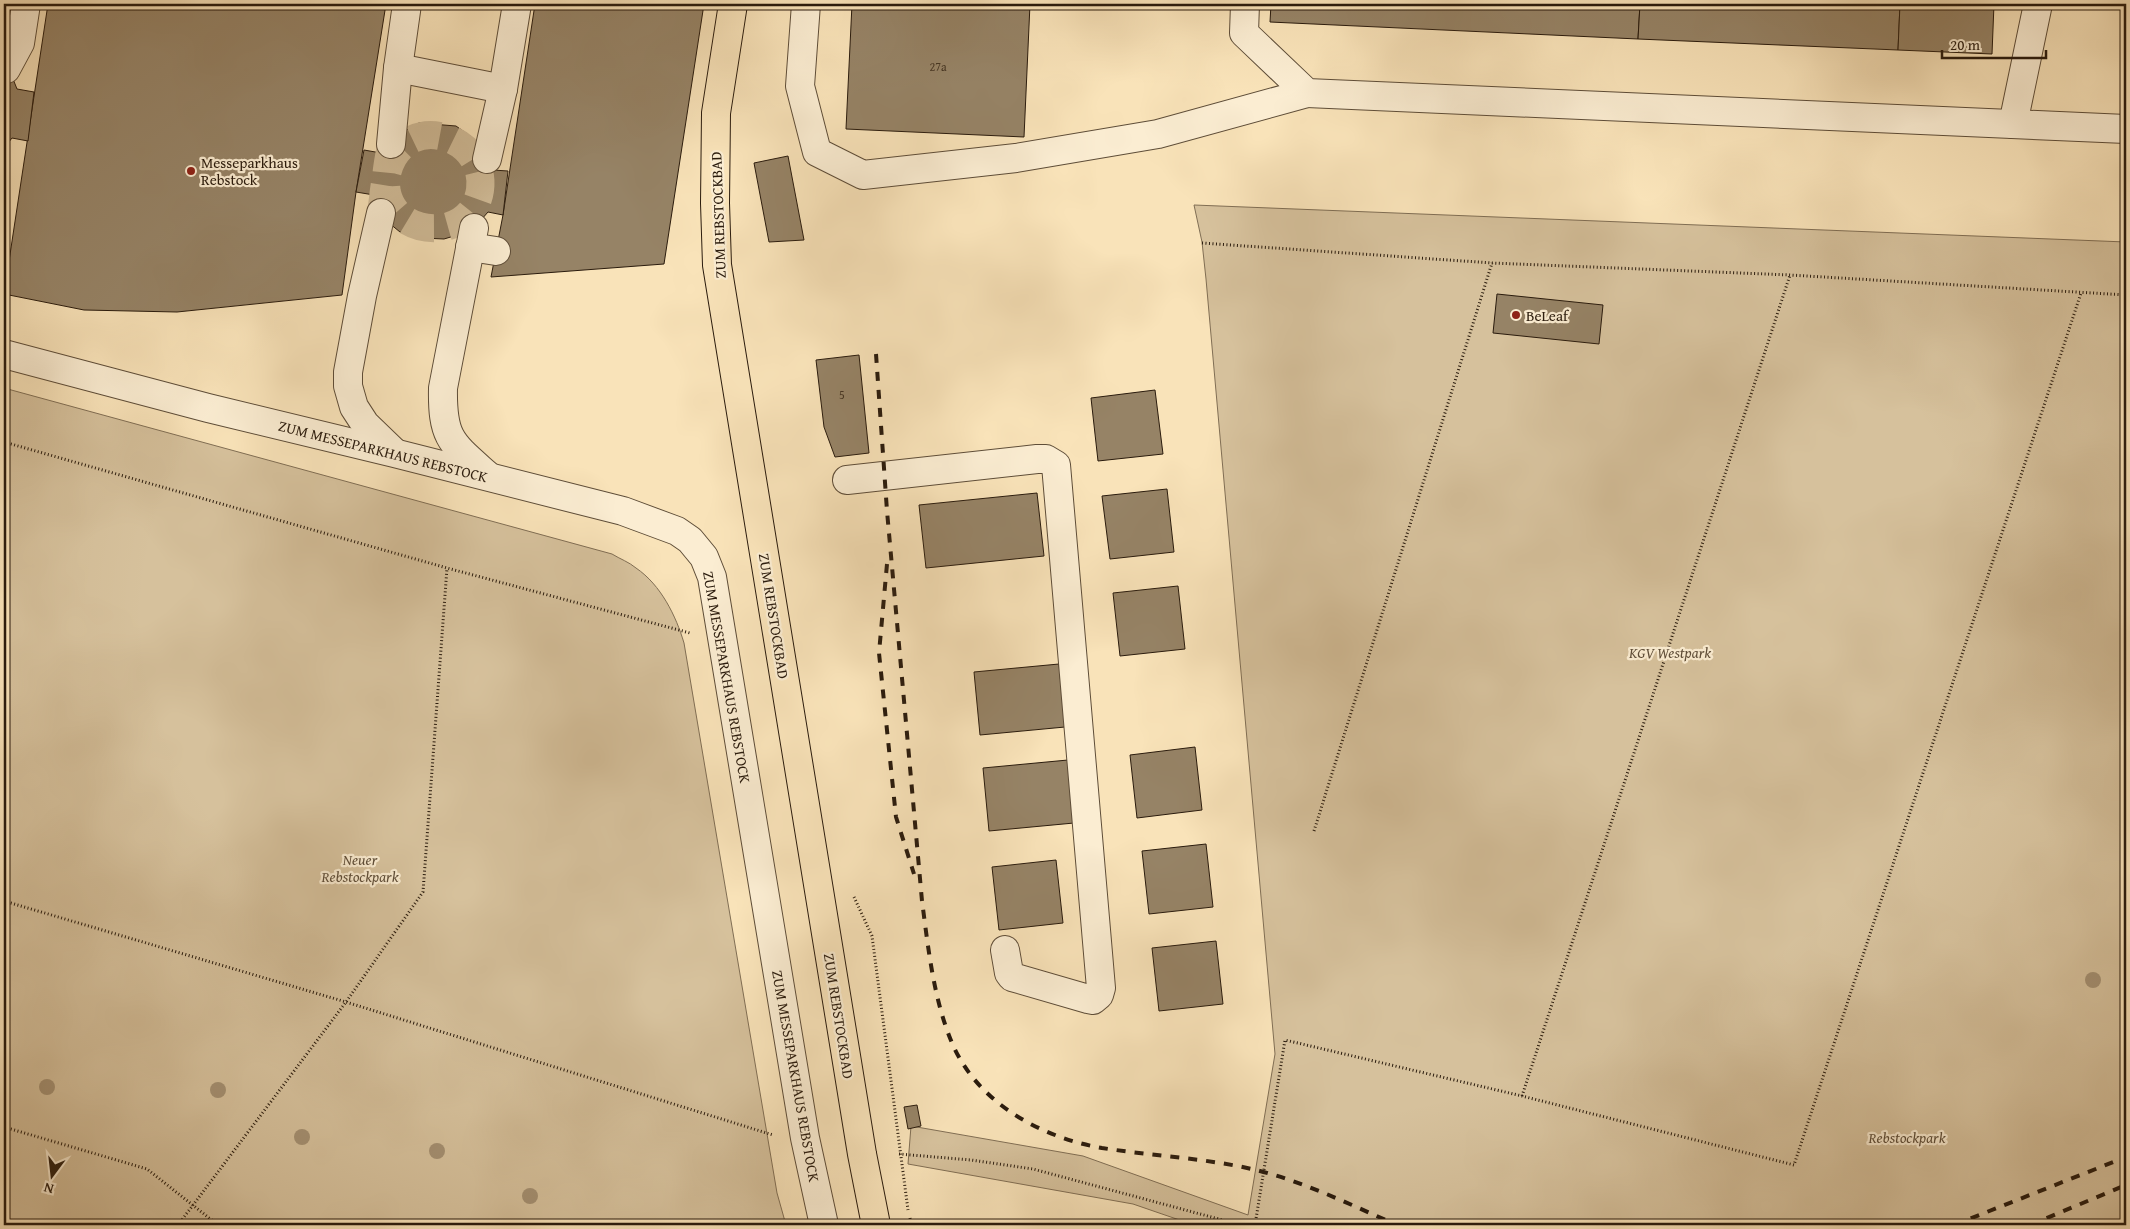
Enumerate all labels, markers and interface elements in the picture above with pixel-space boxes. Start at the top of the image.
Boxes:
scale bar [1942,28,2046,60]
text: 20 m [1950,34,1981,55]
house number: 27a [929,58,947,75]
street label: ZUM REBSTOCKBAD [705,151,731,279]
place label: Messeparkhaus Rebstock [201,152,298,190]
marker: Messeparkhaus Rebstock [185,165,197,177]
place label: BeLeaf [1526,305,1570,326]
marker: BeLeaf [1510,309,1522,321]
house number: 5 [839,386,845,403]
street label: ZUM MESSEPARKHAUS REBSTOCK [276,415,490,487]
street label: ZUM REBSTOCKBAD [754,552,794,680]
street label: ZUM MESSEPARKHAUS REBSTOCK [698,569,756,785]
park label: KGV Westpark [1628,642,1711,663]
park label: Neuer Rebstockpark [320,849,399,887]
street label: ZUM REBSTOCKBAD [819,952,859,1080]
street label: ZUM MESSEPARKHAUS REBSTOCK [767,968,825,1184]
park label: Rebstockpark [1867,1127,1946,1148]
north arrow [28,1152,78,1202]
text: N [41,1178,56,1199]

